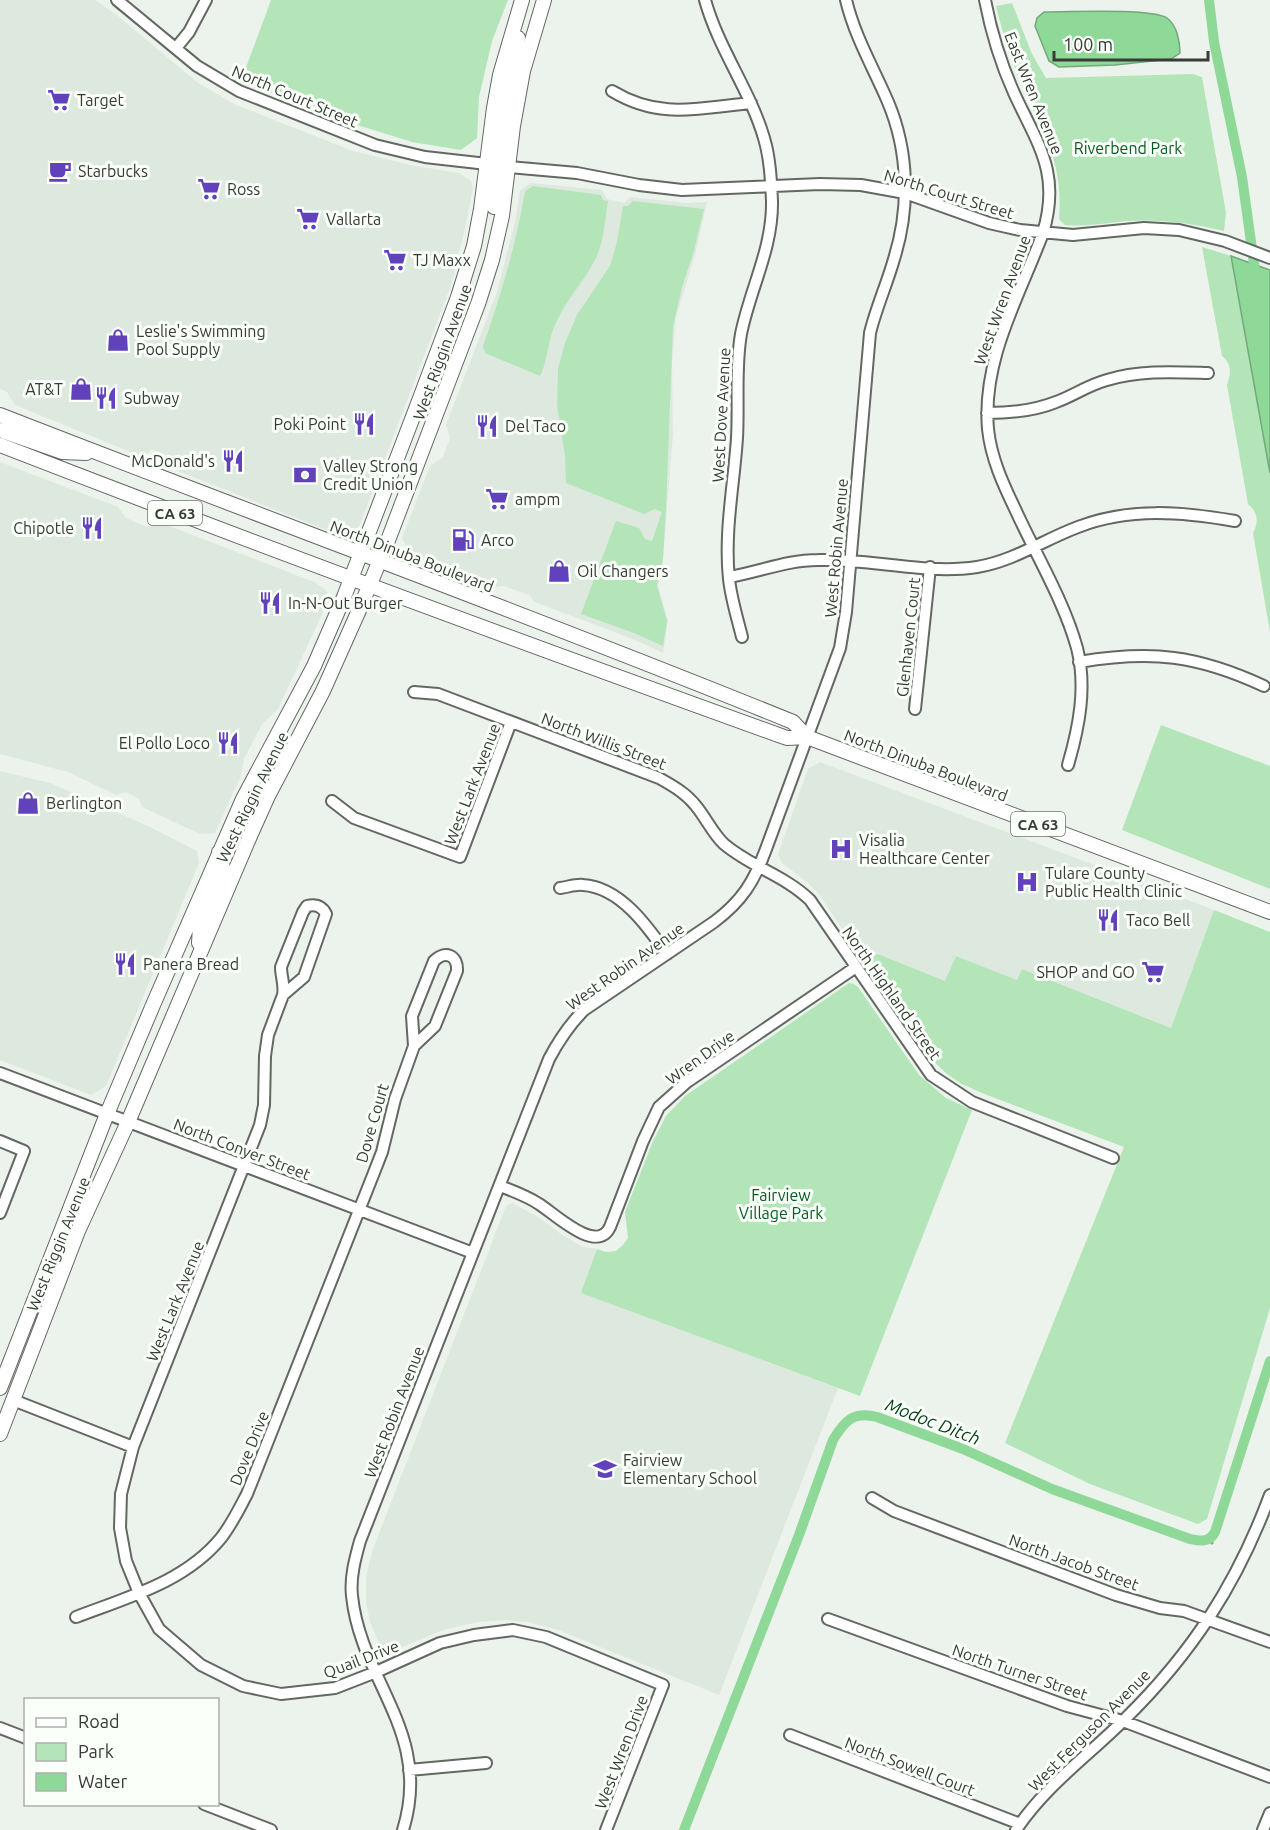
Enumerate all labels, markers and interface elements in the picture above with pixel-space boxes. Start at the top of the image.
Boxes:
scale bar [1054,24,1208,62]
street label: East Wren Avenue [1001,29,1067,157]
text: 100 m [1063,34,1113,54]
street label: North Court Street [229,61,361,131]
supermarket icon: Target [46,87,72,113]
place label: Target [77,91,125,109]
park label: Riverbend Park [1074,139,1182,157]
cafe icon: Starbucks [47,158,73,184]
place label: Starbucks [78,162,148,180]
street label: North Court Street [882,166,1017,223]
supermarket icon: Ross [196,176,222,202]
place label: Ross [227,180,260,198]
supermarket icon: Vallarta [295,206,321,232]
place label: Vallarta [326,210,381,228]
street label: West Wren Avenue [970,233,1034,367]
supermarket icon: TJ Maxx [382,247,408,273]
place label: TJ Maxx [413,251,471,269]
street label: West Riggin Avenue [409,282,475,422]
place label: Leslie's Swimming Pool Supply [136,322,266,358]
shop icon: Leslie's Swimming Pool Supply [105,327,131,353]
street label: West Dove Avenue [708,347,734,483]
shop icon: AT&T [68,376,94,402]
place label: AT&T [25,380,63,398]
restaurant icon: Subway [93,385,119,411]
place label: Subway [124,389,179,407]
restaurant icon: Poki Point [351,411,377,437]
restaurant icon: Del Taco [474,413,500,439]
place label: Poki Point [274,415,347,433]
place label: Del Taco [505,417,566,435]
restaurant icon: McDonald's [220,448,246,474]
place label: McDonald's [131,452,215,470]
place label: Valley Strong Credit Union [323,457,418,493]
bank icon: Valley Strong Credit Union [292,462,318,488]
street label: West Robin Avenue [821,478,851,618]
supermarket icon: ampm [484,486,510,512]
place label: ampm [515,490,560,508]
road number: CA 63 [148,501,202,525]
restaurant icon: Chipotle [79,515,105,541]
street label: North Dinuba Boulevard [328,516,496,596]
place label: Chipotle [13,519,74,537]
fuel station icon: Arco [450,527,476,553]
place label: Arco [481,531,514,549]
shop icon: Oil Changers [546,558,572,584]
place label: Oil Changers [577,562,669,580]
street label: Glenhaven Court [893,576,923,698]
restaurant icon: In-N-Out Burger [257,590,283,616]
place label: In-N-Out Burger [288,594,403,612]
street label: North Willis Street [539,709,670,773]
street label: West Lark Avenue [441,721,503,847]
street label: North Dinuba Boulevard [842,725,1010,805]
street label: West Riggin Avenue [213,729,291,865]
restaurant icon: El Pollo Loco [215,730,241,756]
place label: El Pollo Loco [119,734,210,752]
shop icon: Berlington [15,790,41,816]
place label: Berlington [46,794,122,812]
road number: CA 63 [1011,812,1065,836]
place label: Visalia Healthcare Center [859,831,990,867]
hospital icon: Visalia Healthcare Center [828,836,854,862]
place label: Tulare County Public Health Clinic [1045,864,1183,900]
hospital icon: Tulare County Public Health Clinic [1014,869,1040,895]
restaurant icon: Taco Bell [1095,907,1121,933]
place label: Taco Bell [1126,911,1190,929]
street label: West Robin Avenue [563,919,687,1013]
street label: North Highland Street [839,923,945,1064]
restaurant icon: Panera Bread [112,951,138,977]
place label: Panera Bread [143,955,239,973]
supermarket icon: SHOP and GO [1140,959,1166,985]
place label: SHOP and GO [1036,963,1135,981]
street label: Wren Drive [662,1026,738,1088]
street label: Dove Court [352,1081,392,1165]
street label: North Conyer Street [171,1115,314,1184]
street label: West Riggin Avenue [23,1174,93,1314]
park label: Fairview Village Park [739,1186,823,1222]
street label: West Lark Avenue [143,1238,207,1364]
street label: West Robin Avenue [361,1344,427,1480]
water label: Modoc Ditch [883,1394,983,1448]
street label: Dove Drive [226,1408,272,1488]
place label: Fairview Elementary School [623,1451,757,1487]
school or university icon: Fairview Elementary School [592,1456,618,1482]
street label: North Jacob Street [1007,1530,1142,1594]
street label: Quail Drive [321,1636,401,1682]
street label: North Turner Street [950,1640,1091,1704]
street label: West Ferguson Avenue [1024,1665,1154,1795]
street label: West Wren Drive [591,1693,651,1811]
legend [24,1698,219,1806]
text: Road [78,1711,120,1731]
street label: North Sowell Court [843,1733,978,1799]
text: Park [78,1741,114,1761]
text: Water [78,1771,128,1791]

